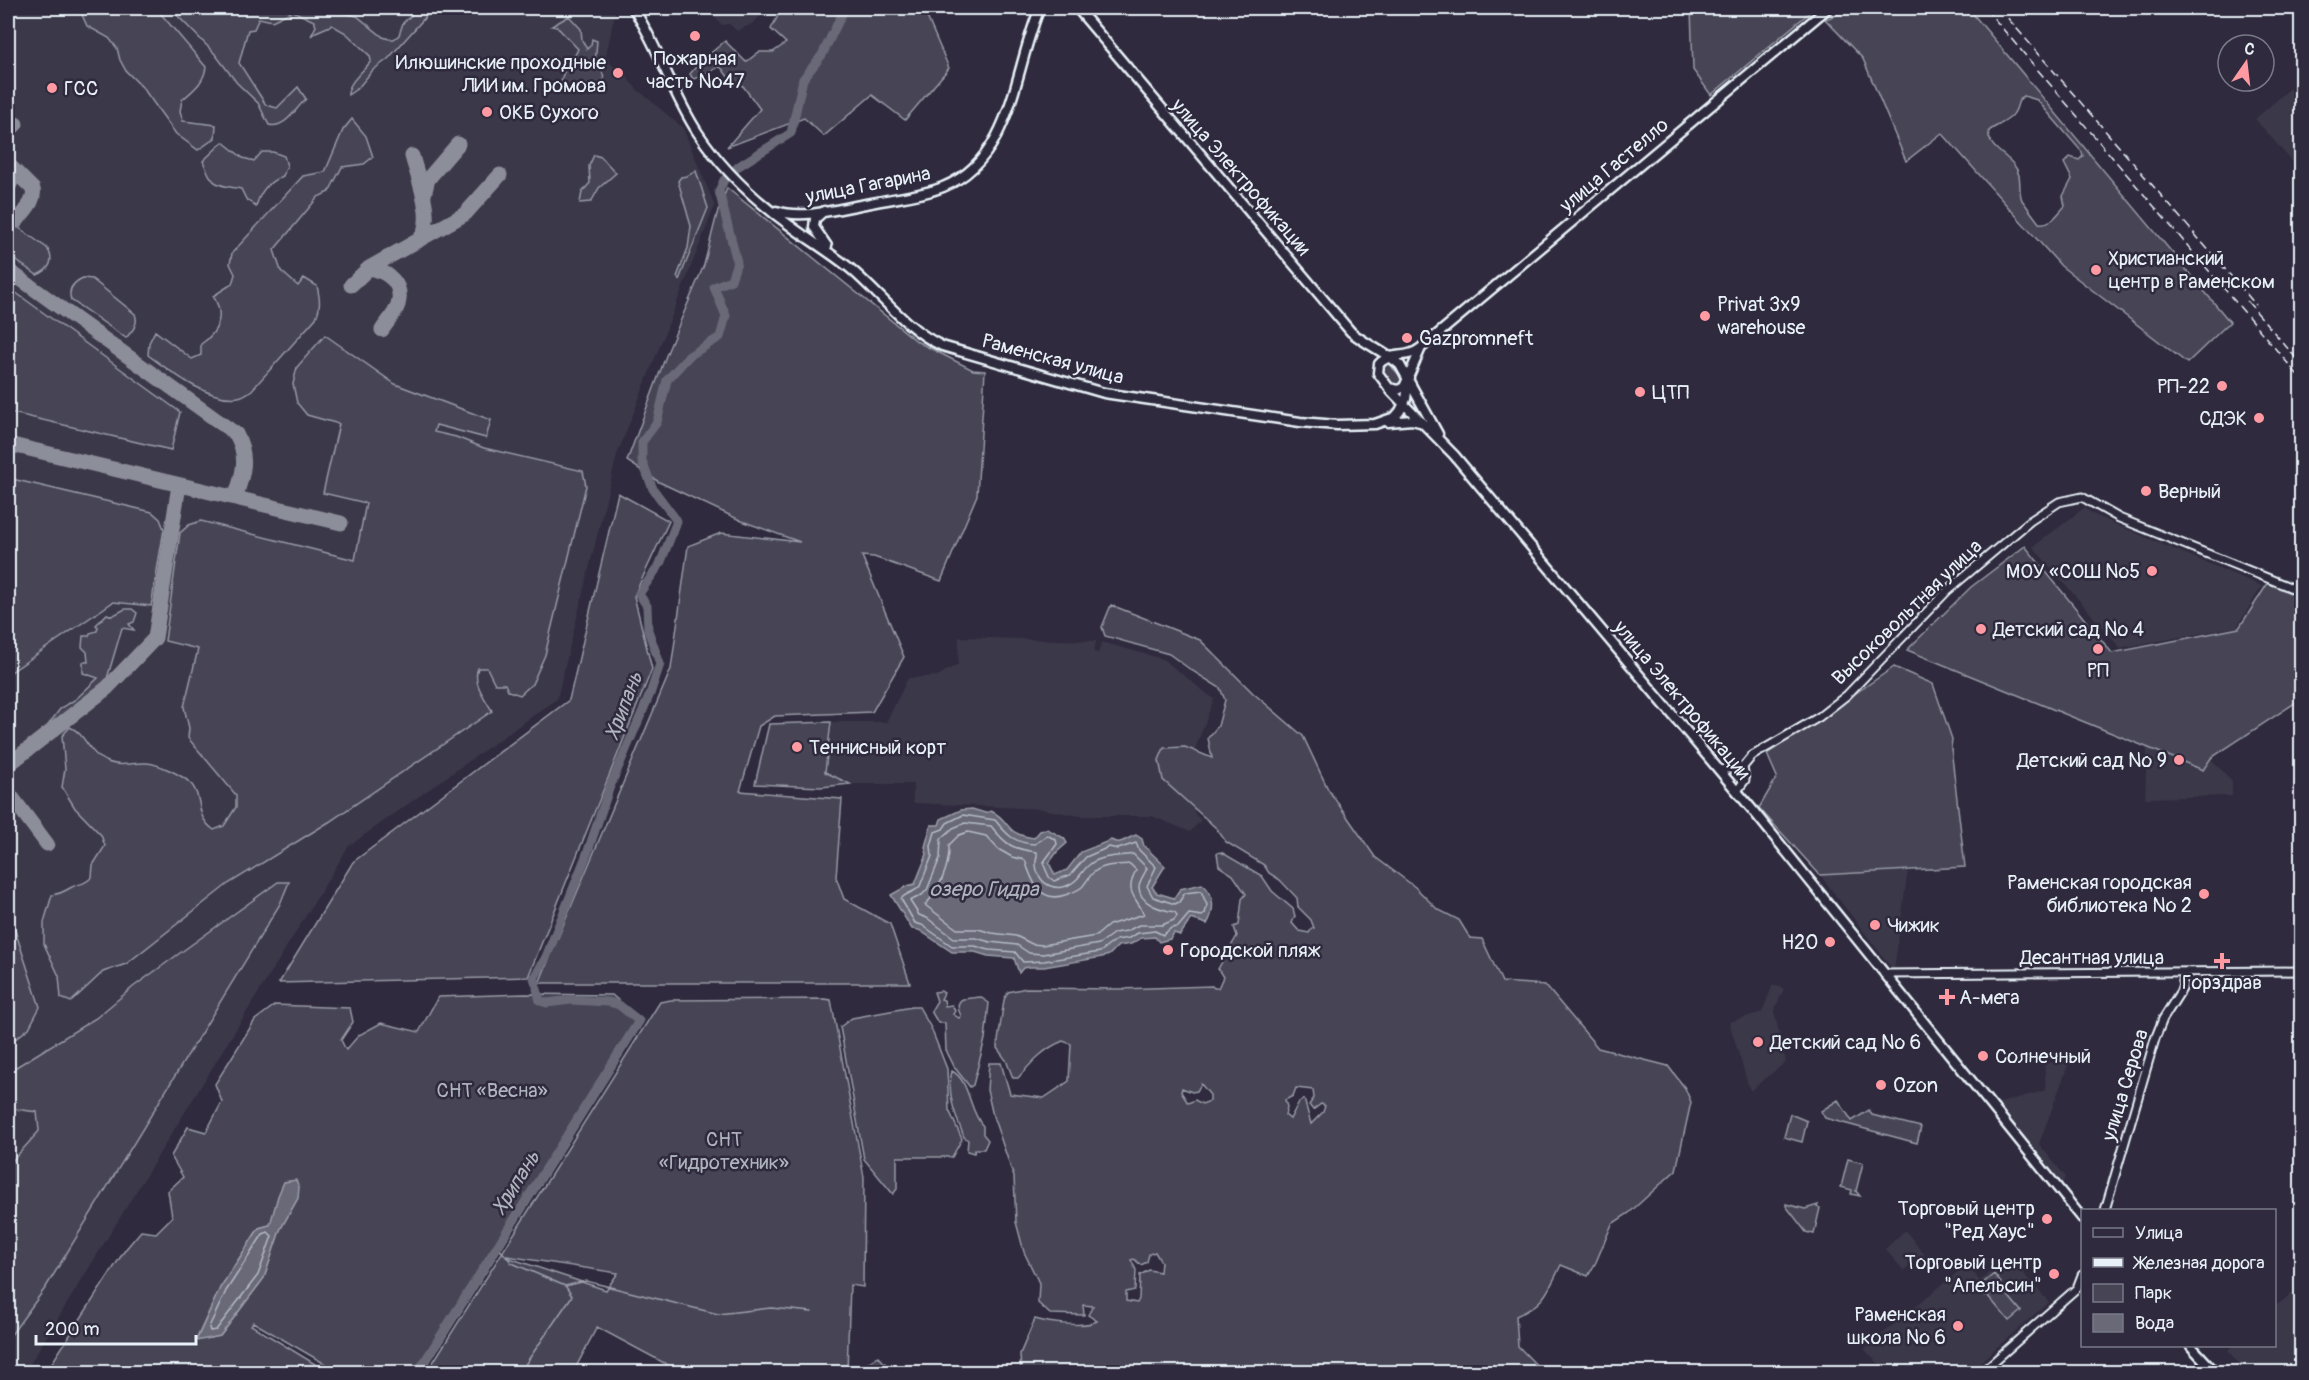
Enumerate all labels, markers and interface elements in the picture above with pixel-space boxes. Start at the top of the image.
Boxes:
marker: Пожарная часть №47 [688,29,702,43]
north arrow [2216,33,2276,93]
text: С [2242,39,2257,60]
place label: Пожарная часть №47 [645,46,745,94]
place label: Илюшинские проходные ЛИИ им. Громова [395,50,606,98]
marker: Илюшинские проходные ЛИИ им. Громова [611,66,625,80]
place label: ГСС [64,76,98,101]
marker: ГСС [45,81,59,95]
street label: улица Электрофикации [1165,93,1316,261]
place label: ОКБ Сухого [499,100,599,125]
marker: ОКБ Сухого [480,105,494,119]
street label: улица Гастелло [1554,112,1674,218]
street label: улица Гагарина [802,161,933,210]
place label: Христианский центр в Раменском [2108,246,2275,294]
marker: Христианский центр в Раменском [2089,263,2103,277]
place label: Privat 3x9 warehouse [1717,292,1806,340]
marker: Privat 3x9 warehouse [1698,309,1712,323]
place label: Gazpromneft [1419,326,1534,351]
street label: Раменская улица [979,328,1127,390]
marker: Gazpromneft [1400,331,1414,345]
place label: РП-22 [2157,374,2210,399]
marker: РП-22 [2215,379,2229,393]
place label: ЦТП [1652,380,1689,405]
marker: ЦТП [1633,385,1647,399]
place label: СДЭК [2199,406,2247,431]
marker: СДЭК [2252,411,2266,425]
place label: Верный [2158,479,2221,504]
marker: Верный [2139,484,2153,498]
street label: Высоковольтная улица [1827,534,1987,690]
place label: МОУ «СОШ №5 [2006,559,2140,584]
marker: МОУ «СОШ №5 [2145,564,2159,578]
street label: улица Электрофикации [1607,615,1756,785]
place label: Детский сад № 4 [1992,617,2145,642]
marker: Детский сад № 4 [1974,622,1988,636]
marker: РП [2091,642,2105,656]
place label: РП [2087,658,2109,683]
water label: Хрипань [599,668,649,744]
place label: Теннисный корт [809,735,946,760]
marker: Теннисный корт [790,740,804,754]
place label: Детский сад № 9 [2016,748,2167,773]
marker: Детский сад № 9 [2172,753,2186,767]
place label: Раменская городская библиотека № 2 [2007,870,2192,918]
water label: озеро Гидра [929,876,1040,903]
marker: Раменская городская библиотека № 2 [2197,887,2211,901]
place label: Чижик [1887,913,1940,938]
marker: Чижик [1868,918,1882,932]
place label: H2O [1781,930,1818,955]
marker: H2O [1823,935,1837,949]
place label: Городской пляж [1180,938,1321,963]
marker: Городской пляж [1161,943,1175,957]
street label: Десантная улица [2019,945,2164,970]
marker: Горздрав [2215,954,2229,968]
place label: Горздрав [2182,970,2262,995]
place label: А-мега [1959,985,2020,1010]
marker: А-мега [1940,990,1954,1004]
street label: улица Серова [2096,1026,2154,1145]
place label: Детский сад № 6 [1769,1030,1921,1055]
marker: Детский сад № 6 [1751,1035,1765,1049]
place label: Солнечный [1995,1044,2091,1069]
marker: Солнечный [1976,1049,1990,1063]
place label: Ozon [1893,1073,1938,1098]
park label: СНТ «Весна» [436,1078,548,1103]
marker: Ozon [1874,1078,1888,1092]
park label: СНТ «Гидротехник» [659,1127,789,1175]
water label: Хрипань [486,1145,546,1220]
place label: Торговый центр "Ред Хаус" [1898,1196,2035,1244]
legend [2081,1209,2276,1347]
marker: Торговый центр "Ред Хаус" [2040,1212,2054,1226]
text: Улица [2135,1222,2183,1245]
place label: Торговый центр "Апельсин" [1905,1250,2042,1298]
text: Железная дорога [2132,1252,2265,1275]
marker: Торговый центр "Апельсин" [2047,1267,2061,1281]
text: Парк [2135,1282,2172,1305]
place label: Раменская школа № 6 [1846,1302,1946,1350]
scale bar [36,1308,196,1346]
text: Вода [2135,1312,2174,1335]
text: 200 m [45,1318,100,1341]
marker: Раменская школа № 6 [1951,1319,1965,1333]

